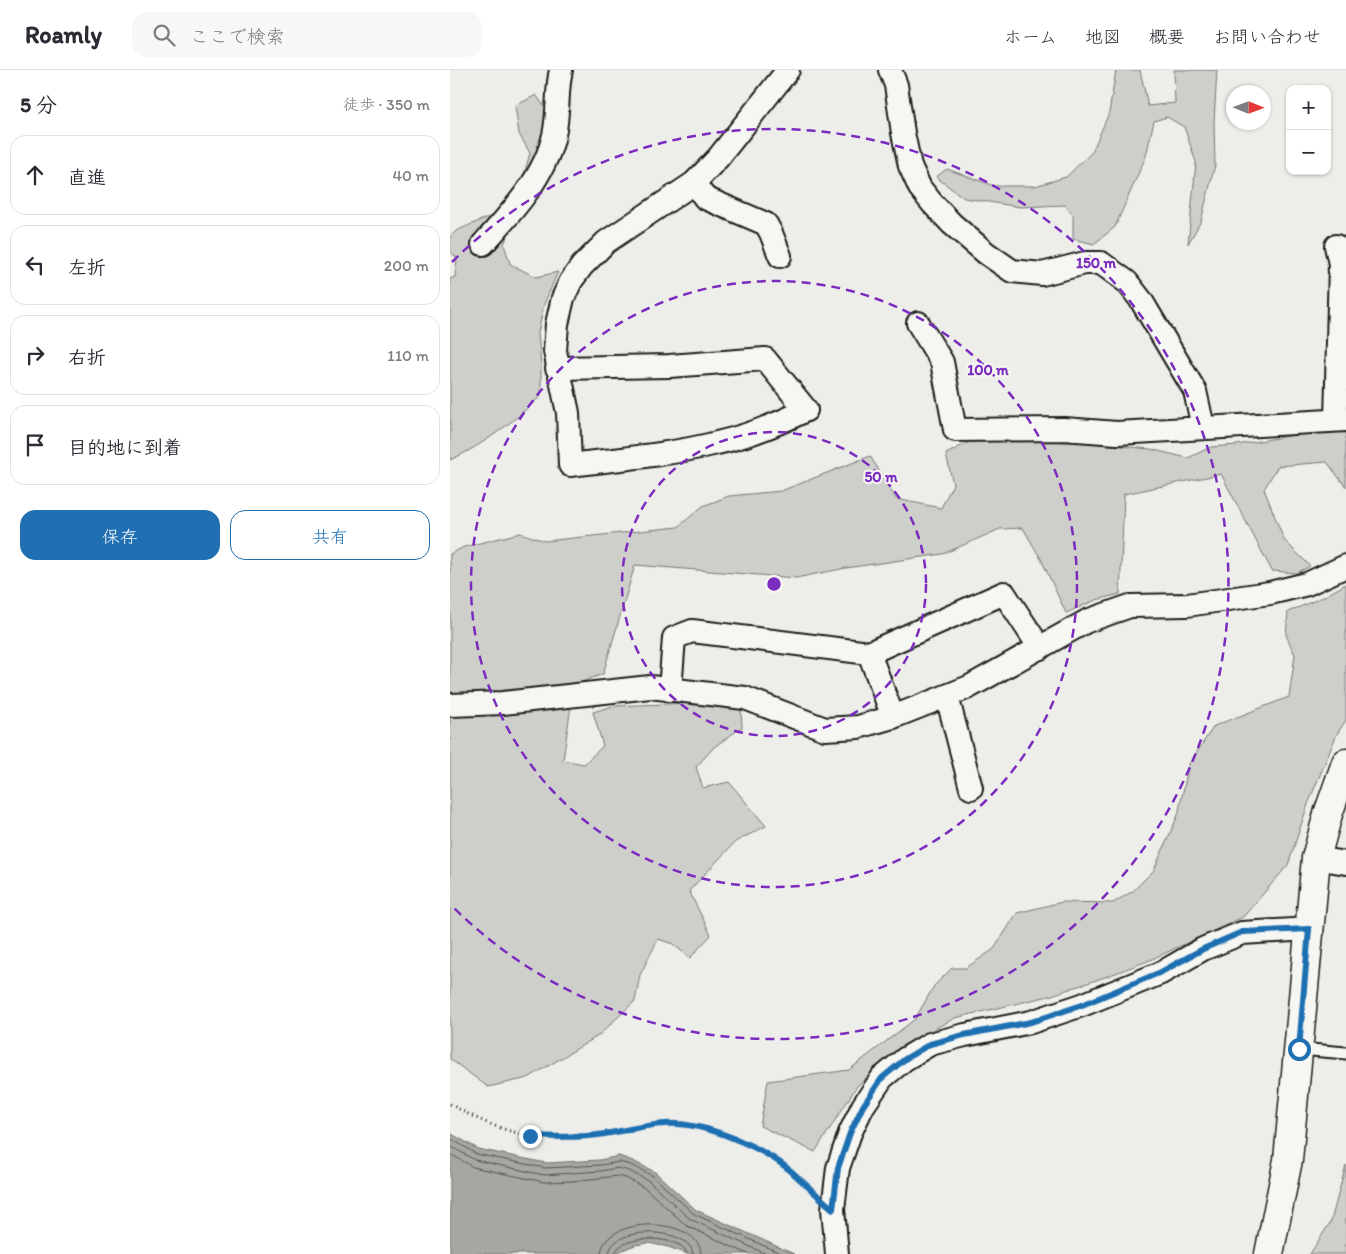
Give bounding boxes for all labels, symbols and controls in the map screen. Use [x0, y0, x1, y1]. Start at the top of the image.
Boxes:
search box [132, 12, 482, 57]
text: Roamly [25, 20, 102, 49]
icon: search [150, 21, 178, 49]
text: ここで検索 [190, 25, 285, 48]
text: ホーム [1004, 26, 1057, 48]
text: 地図 [1085, 26, 1121, 48]
text: 概要 [1149, 26, 1185, 48]
text: お問い合わせ [1213, 26, 1321, 48]
north arrow [1226, 85, 1271, 130]
map controls [1286, 85, 1331, 175]
button: + [1286, 85, 1331, 130]
text: 5 分 [20, 92, 57, 117]
text: 徒歩 · 350 m [343, 95, 430, 114]
button: − [1286, 130, 1331, 175]
icon: ahead [21, 161, 49, 189]
text: 直進 [68, 166, 106, 189]
text: 40 m [392, 166, 429, 185]
icon: left [21, 251, 49, 279]
text: 150 m [1076, 254, 1116, 272]
text: 左折 [68, 256, 106, 279]
text: 200 m [384, 256, 429, 275]
icon: right [21, 341, 49, 369]
text: 右折 [68, 346, 106, 369]
text: 110 m [387, 346, 429, 365]
text: 100 m [967, 361, 1009, 379]
icon: arrive [21, 431, 49, 459]
text: 目的地に到着 [68, 436, 182, 459]
text: 50 m [864, 468, 898, 486]
button: 保存 [20, 510, 220, 560]
button: 共有 [230, 510, 430, 560]
centre of rings [765, 575, 783, 593]
route start [1288, 1038, 1311, 1061]
route end [519, 1125, 542, 1148]

